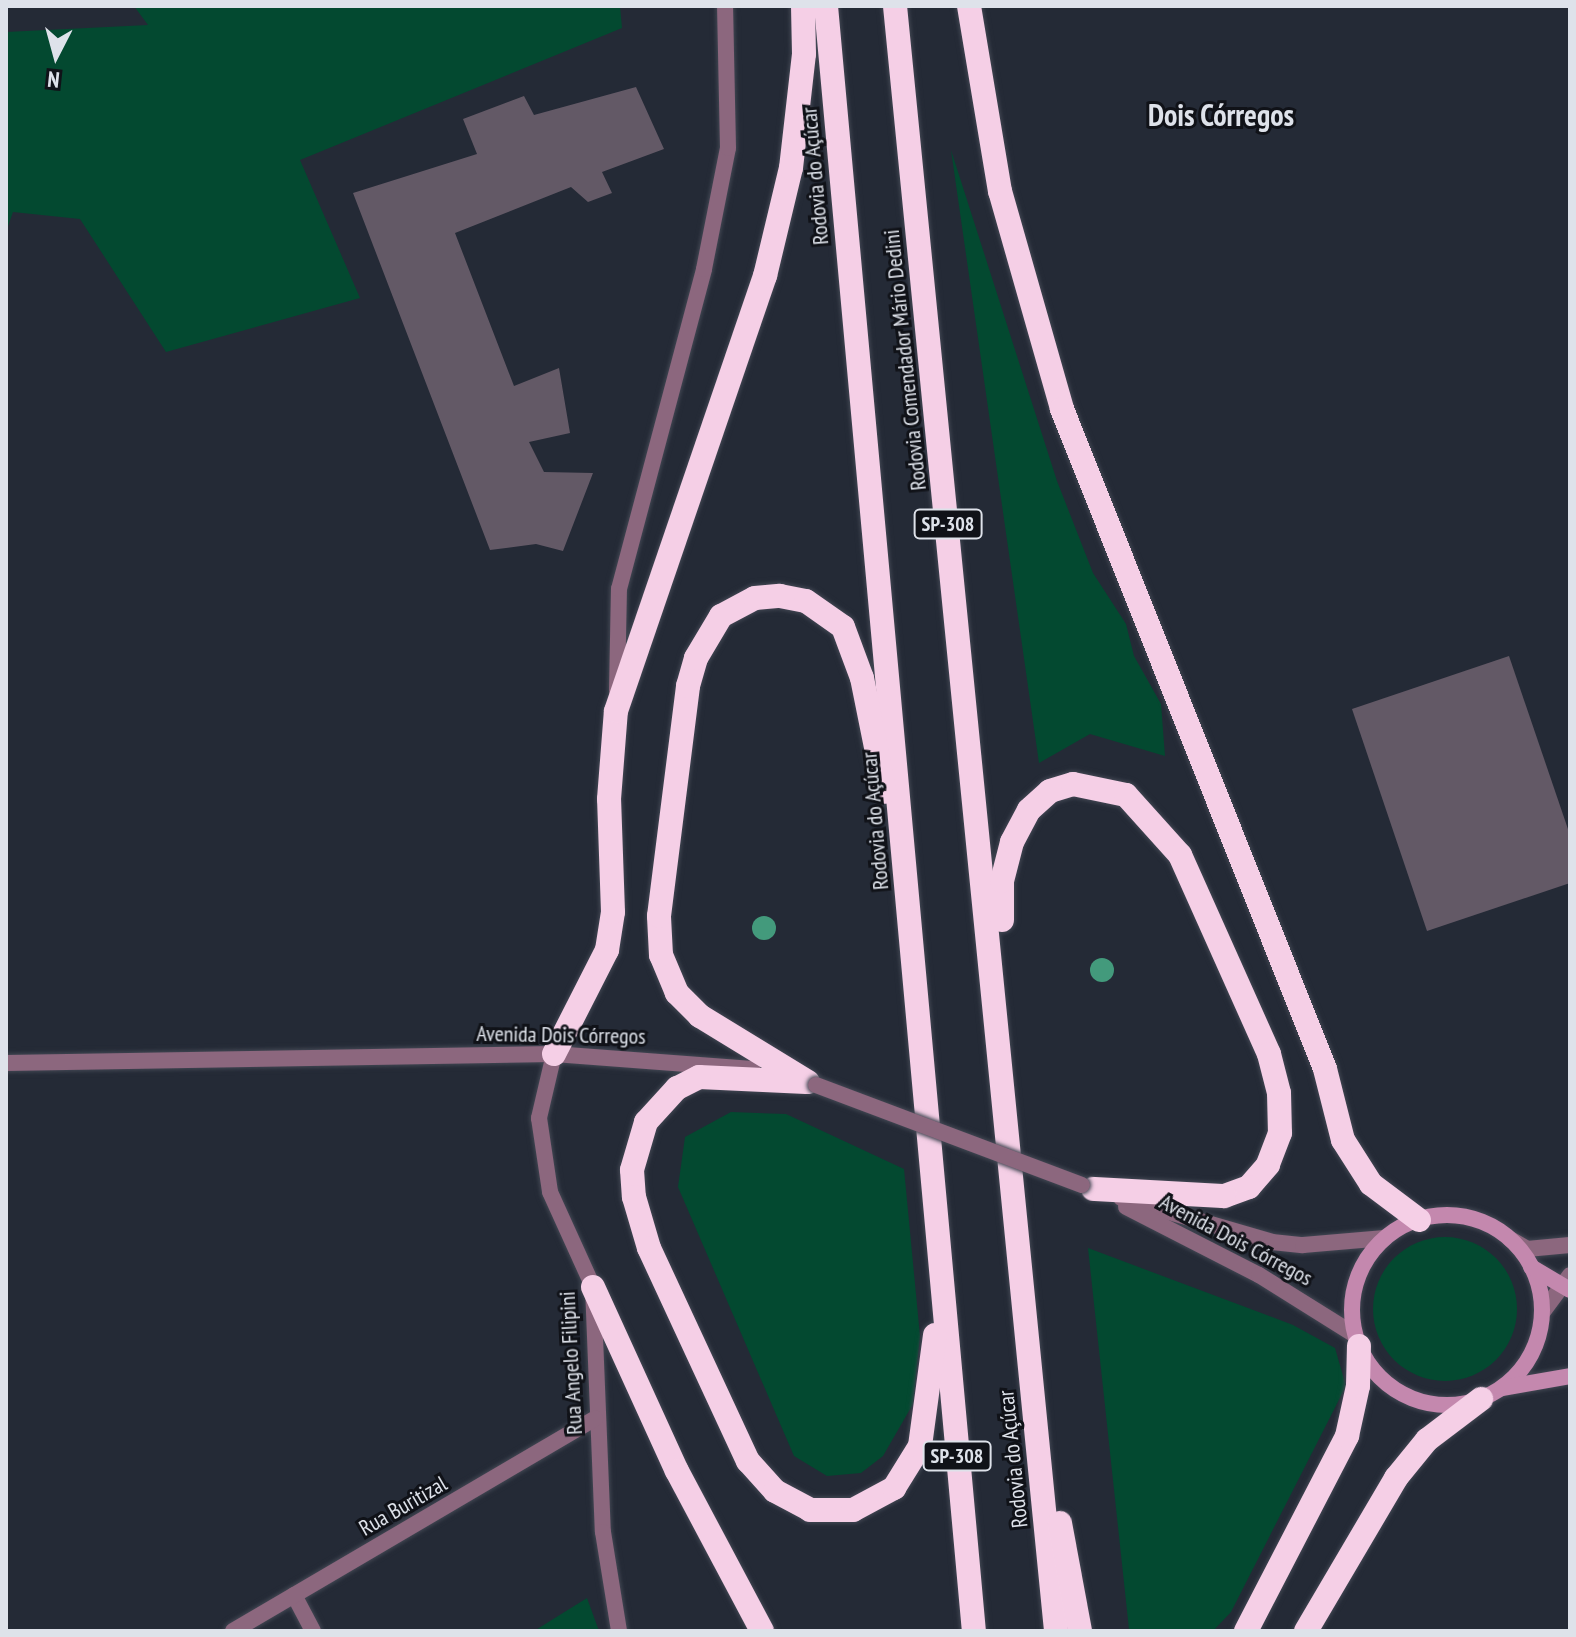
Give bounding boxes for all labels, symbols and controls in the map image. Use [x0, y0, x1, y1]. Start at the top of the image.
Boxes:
north arrow [16, 16, 96, 96]
text: N [46, 65, 61, 94]
district label: Dois Córregos [1148, 97, 1294, 133]
street label: Rodovia do Açúcar [796, 106, 834, 246]
street label: Rodovia Comendador Mário Dedini [878, 228, 932, 492]
road number: SP-308 [912, 508, 984, 540]
street label: Rodovia do Açúcar [856, 751, 894, 891]
street label: Avenida Dois Córregos [476, 1020, 646, 1050]
street label: Avenida Dois Córregos [1155, 1189, 1317, 1291]
street label: Rua Angelo Filipini [554, 1290, 588, 1436]
street label: Rodovia do Açúcar [993, 1389, 1033, 1529]
road number: SP-308 [921, 1440, 993, 1472]
street label: Rua Buritizal [354, 1470, 452, 1542]

